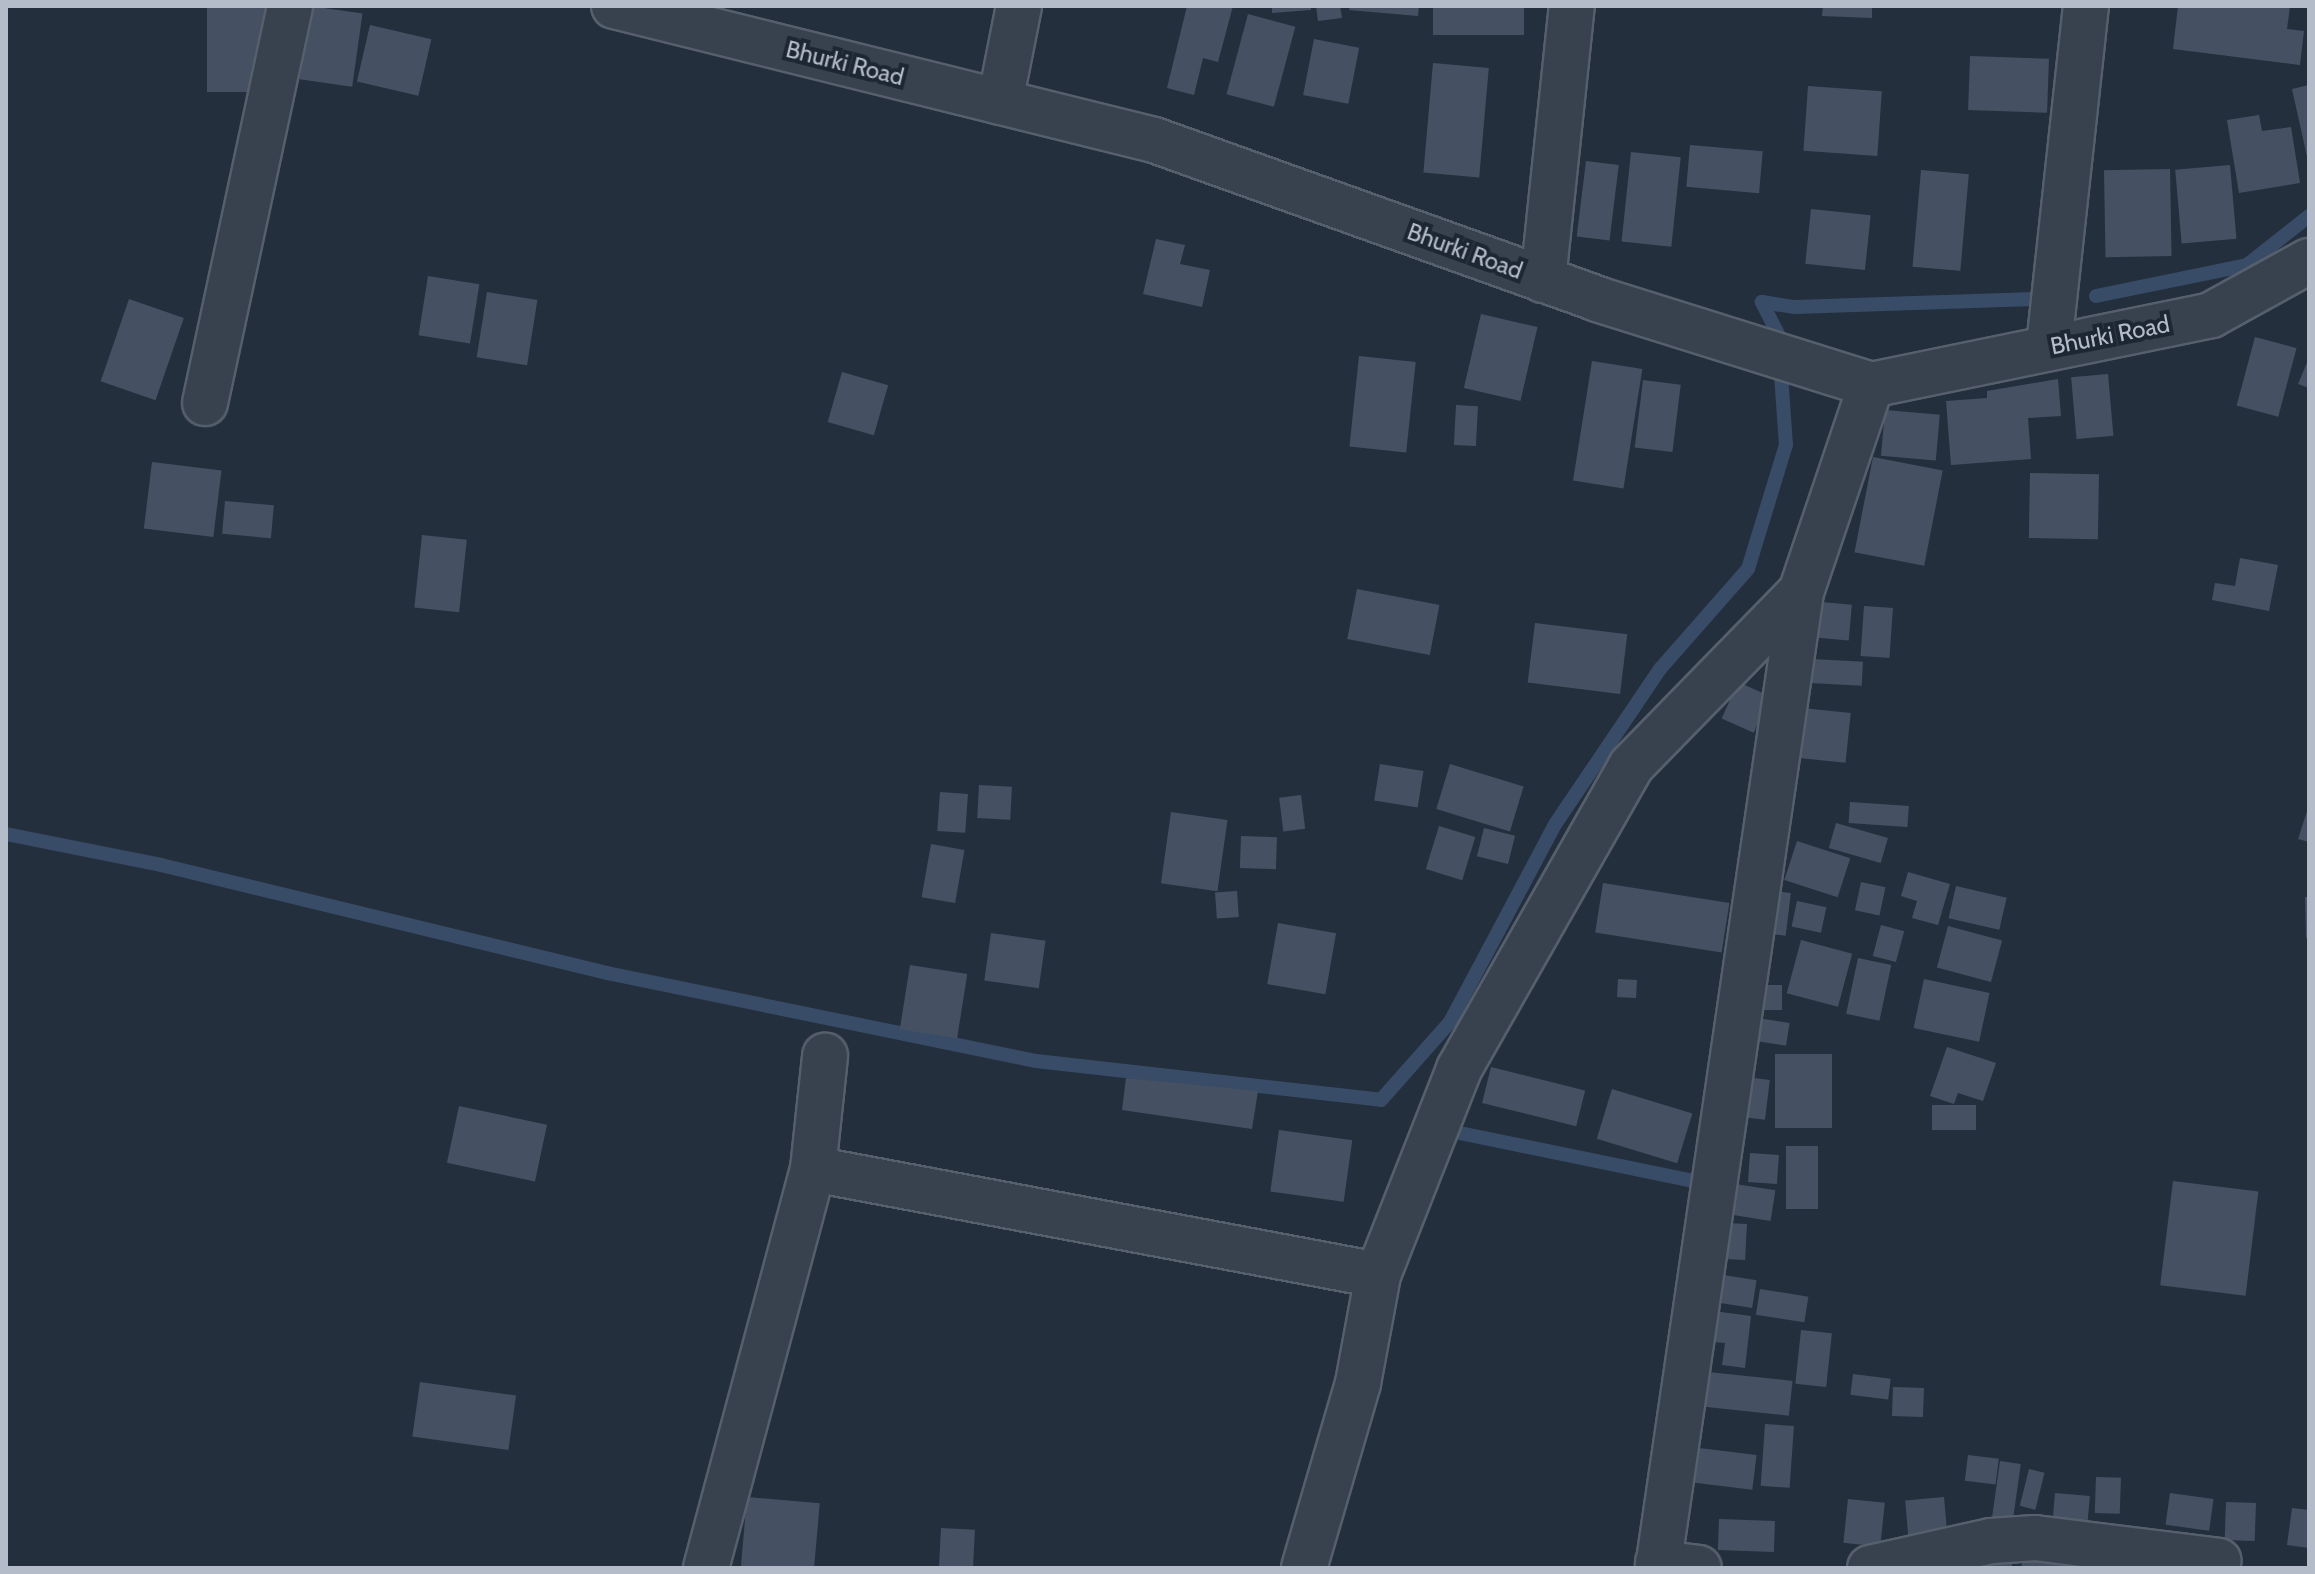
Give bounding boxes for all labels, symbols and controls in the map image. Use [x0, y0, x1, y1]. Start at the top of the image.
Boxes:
street label: Bhurki Road [783, 34, 907, 92]
street label: Bhurki Road [1403, 217, 1527, 285]
street label: Bhurki Road [2048, 309, 2172, 361]

